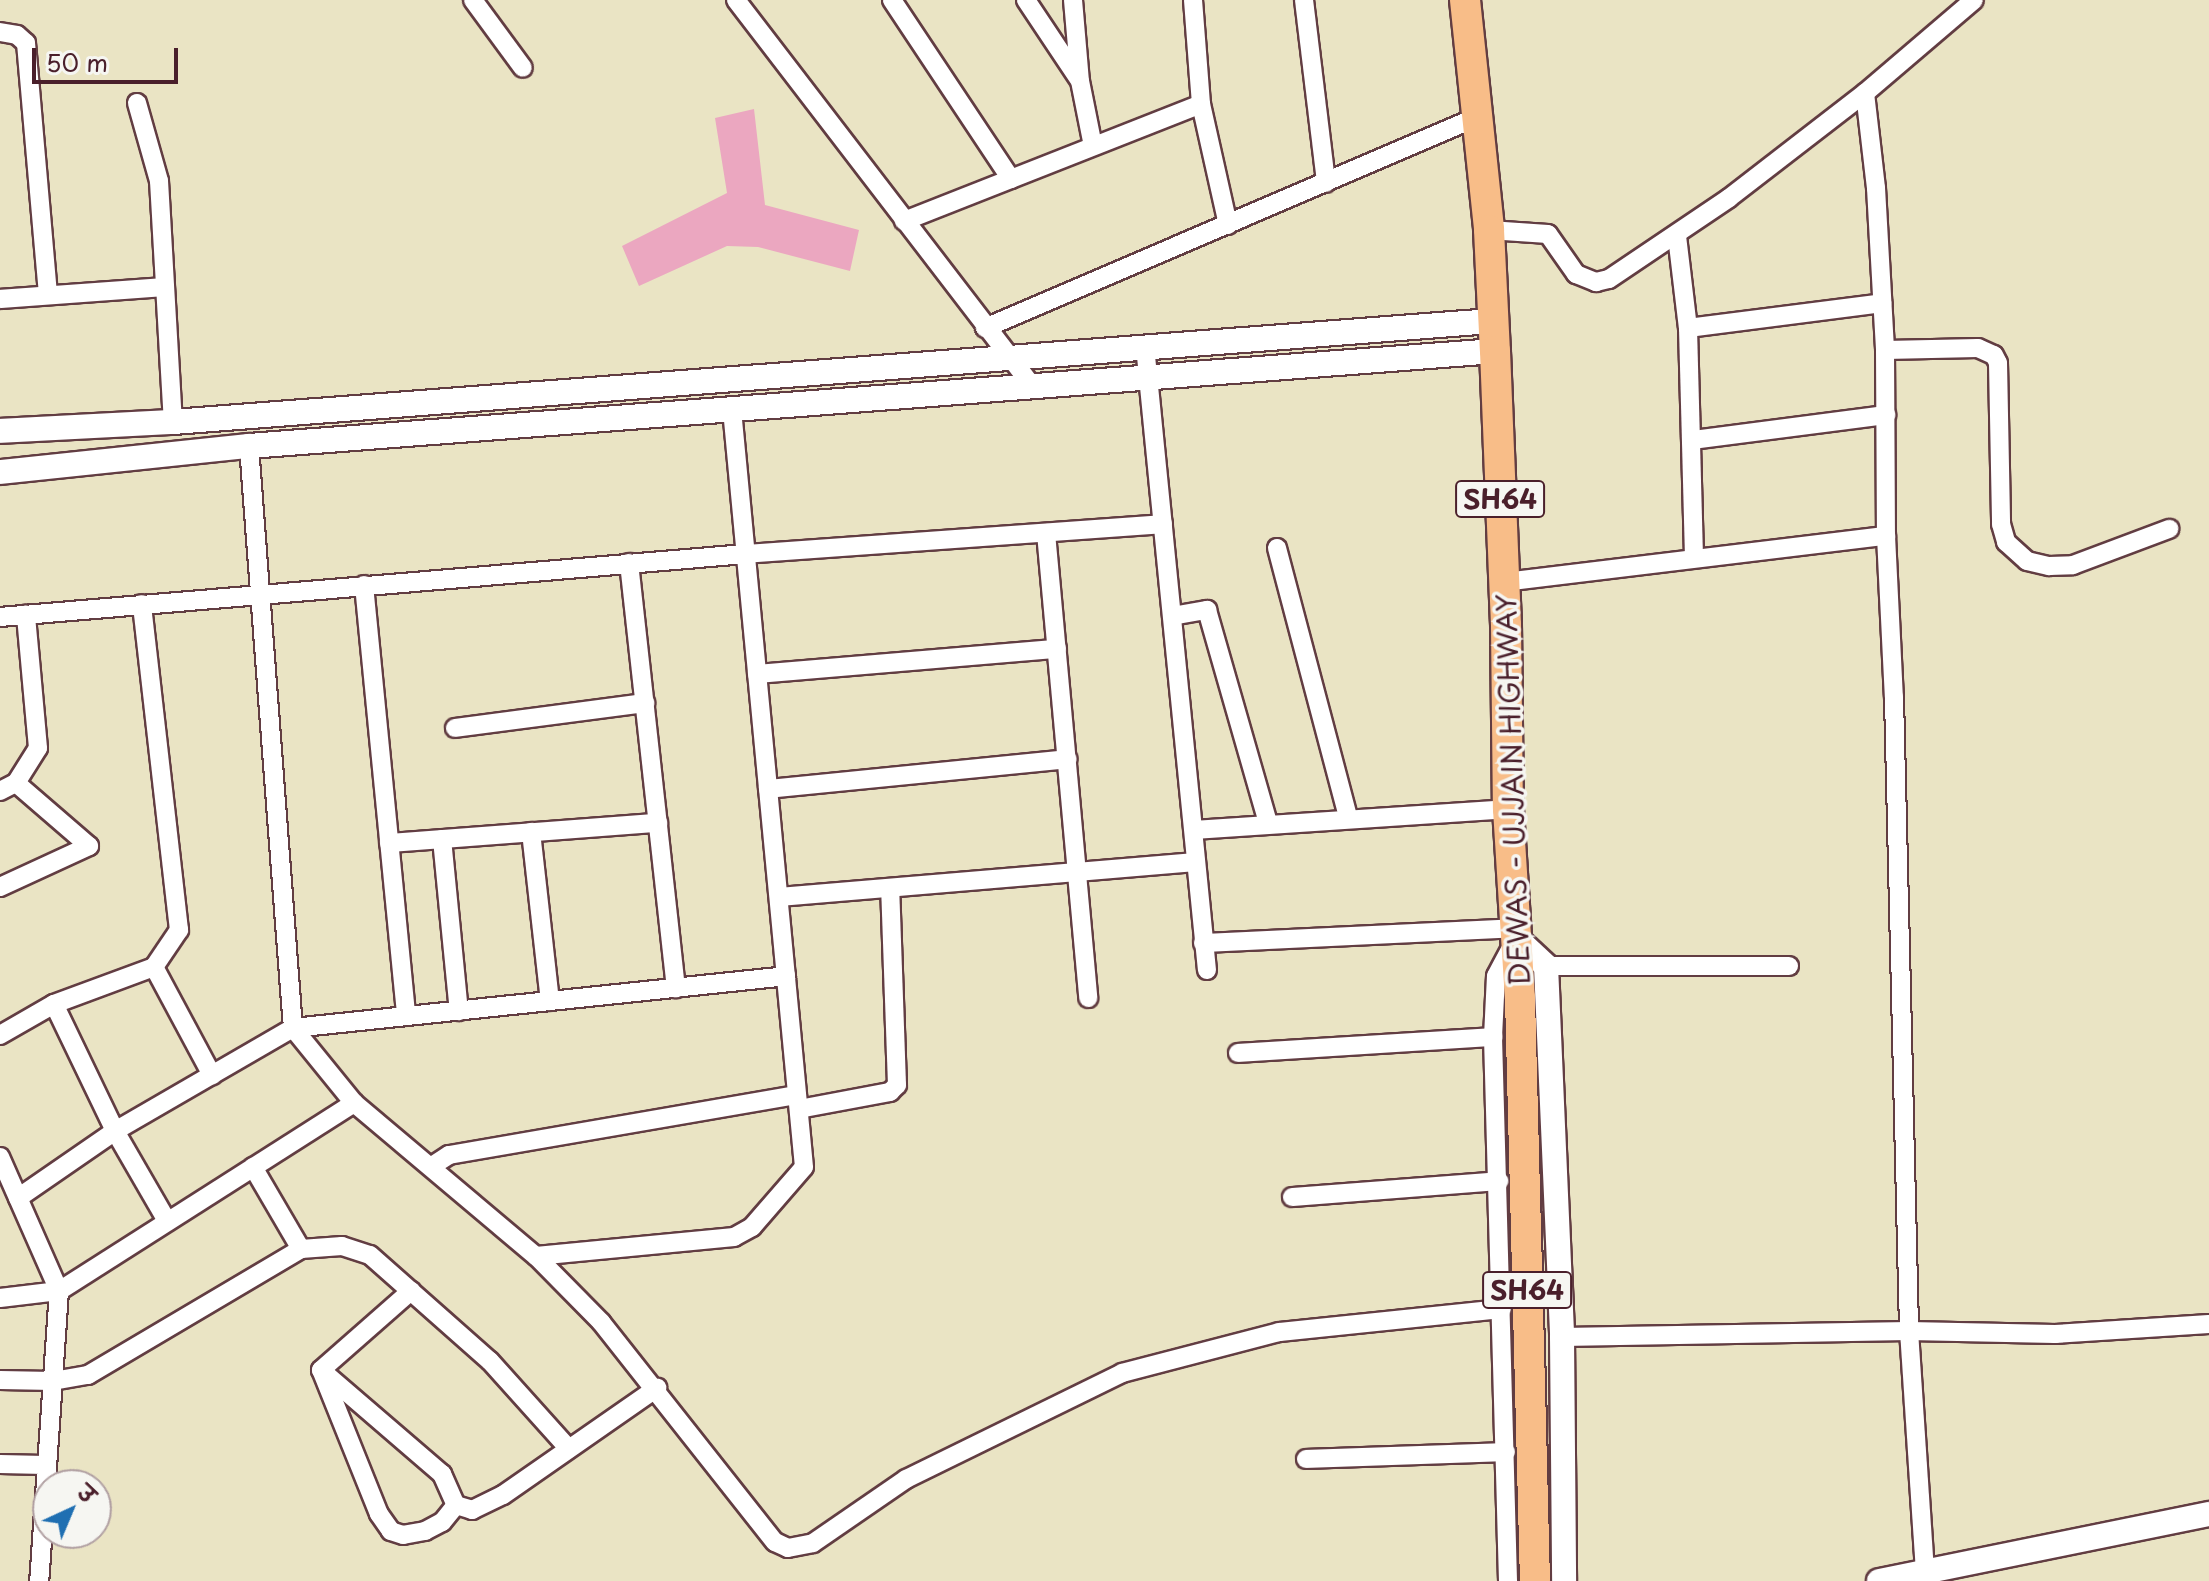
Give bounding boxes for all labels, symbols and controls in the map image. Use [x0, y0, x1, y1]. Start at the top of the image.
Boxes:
scale bar [36, 32, 182, 82]
text: 50 m [46, 44, 108, 80]
road number: SH64 [1454, 477, 1546, 521]
street label: DEWAS - UJJAIN HIGHWAY [1488, 592, 1536, 988]
road number: SH64 [1481, 1268, 1573, 1312]
north arrow [32, 1469, 112, 1549]
text: उ [71, 1476, 104, 1510]

